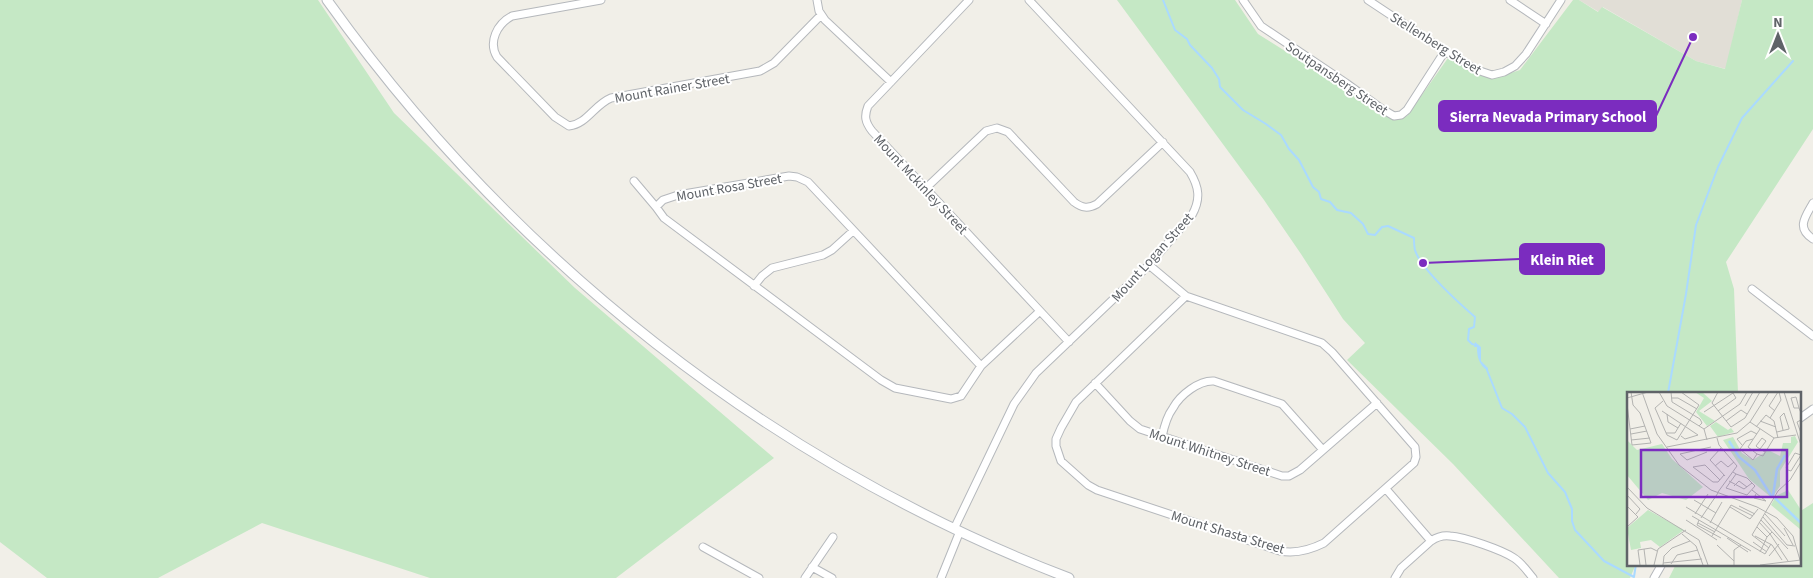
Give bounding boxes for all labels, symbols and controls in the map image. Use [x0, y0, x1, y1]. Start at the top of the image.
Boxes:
street label: Stellenberg Street [1386, 8, 1485, 80]
north arrow [1753, 10, 1803, 60]
text: N [1773, 13, 1783, 33]
street label: Soutpansberg Street [1281, 37, 1392, 121]
street label: Mount Rainer Street [613, 69, 731, 109]
callout: Sierra Nevada Primary School [1439, 101, 1656, 131]
text: Sierra Nevada Primary School [1450, 107, 1647, 128]
street label: Mount Mckinley Street [869, 130, 972, 239]
street label: Mount Rosa Street [675, 169, 784, 207]
street label: Mount Logan Street [1107, 208, 1199, 307]
callout: Klein Riet [1520, 244, 1604, 274]
text: Klein Riet [1530, 250, 1594, 271]
inset map [1627, 392, 1800, 566]
street label: Mount Whitney Street [1146, 424, 1273, 482]
street label: Mount Shasta Street [1169, 506, 1287, 560]

